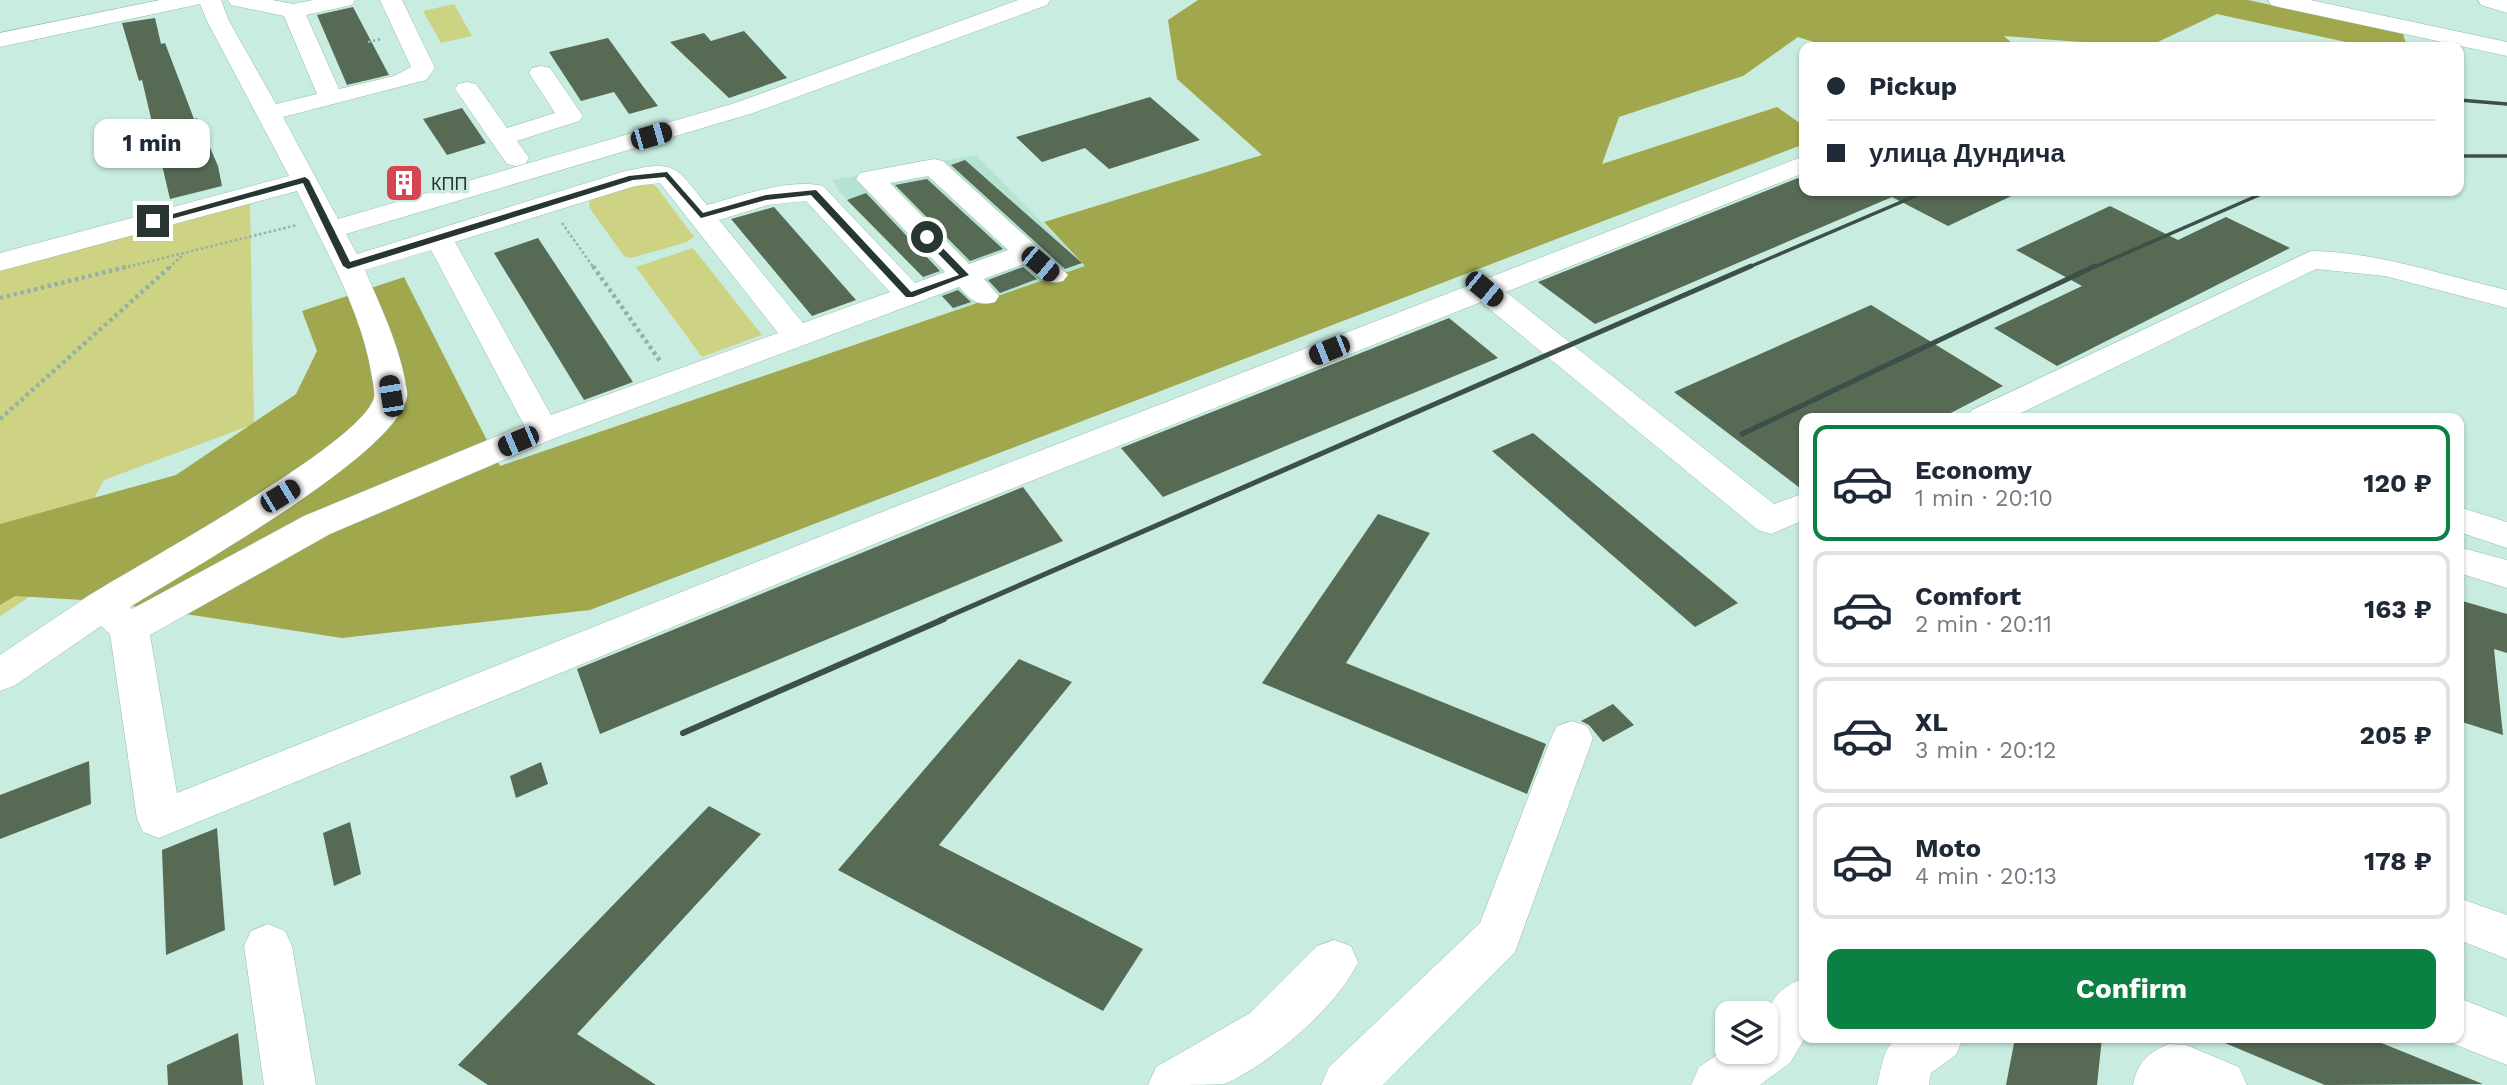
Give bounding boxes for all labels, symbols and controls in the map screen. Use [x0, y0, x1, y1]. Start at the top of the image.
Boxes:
text: Pickup [1869, 71, 1957, 101]
callout: 1 min [95, 120, 211, 168]
car [628, 120, 675, 152]
text: 1 min [122, 130, 182, 157]
text: улица Дундича [1869, 138, 2065, 168]
building icon: КПП [383, 162, 425, 204]
place label: КПП [431, 173, 467, 194]
route end [137, 205, 169, 237]
route start [911, 221, 943, 253]
car [1018, 242, 1063, 286]
car [1462, 268, 1507, 310]
car [1306, 332, 1353, 368]
car [378, 374, 405, 418]
car [495, 423, 542, 459]
icon: car [1831, 452, 1894, 515]
text: Economy [1915, 455, 2032, 485]
text: 120 ₽ [2363, 468, 2432, 498]
car [257, 476, 304, 516]
text: 1 min · 20:10 [1915, 485, 2053, 512]
icon: car [1831, 578, 1894, 641]
text: Comfort [1915, 581, 2021, 611]
text: 163 ₽ [2364, 594, 2432, 624]
text: 2 min · 20:11 [1915, 611, 2052, 638]
icon: car [1831, 704, 1894, 767]
text: XL [1915, 707, 1948, 737]
text: 205 ₽ [2359, 720, 2432, 750]
text: 3 min · 20:12 [1915, 737, 2056, 764]
icon: car [1831, 830, 1894, 893]
text: Moto [1915, 833, 1981, 863]
text: 178 ₽ [2364, 846, 2432, 876]
text: 4 min · 20:13 [1915, 863, 2057, 890]
button: Confirm [1827, 949, 2436, 1029]
map controls [1715, 1001, 1778, 1064]
button: layers [1715, 1001, 1778, 1064]

